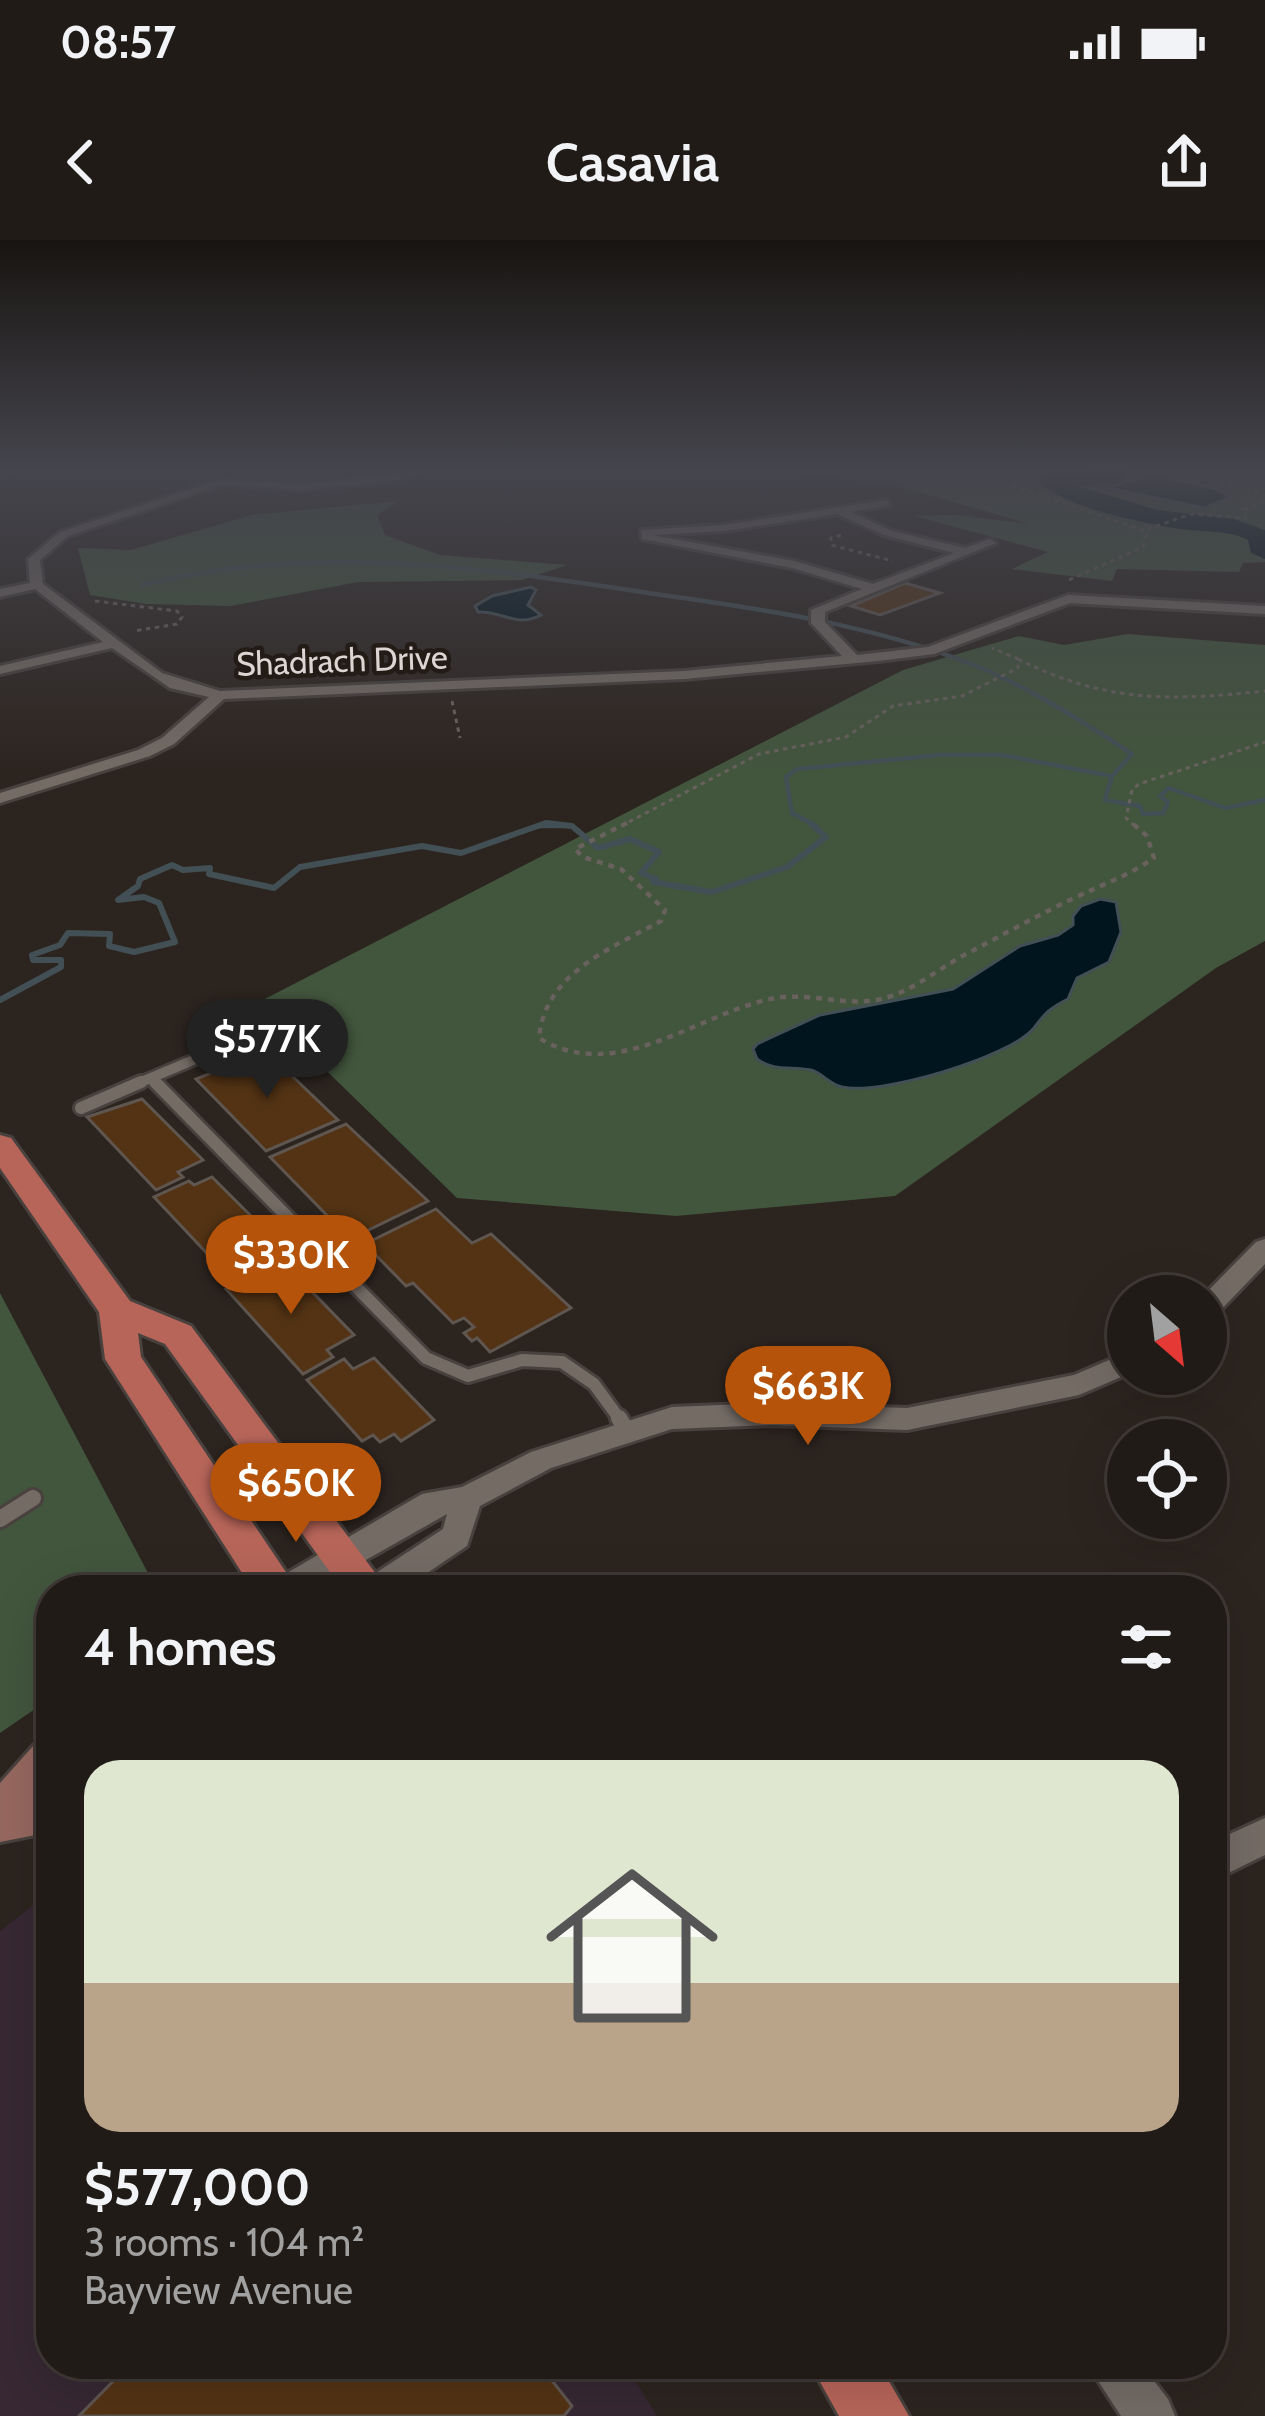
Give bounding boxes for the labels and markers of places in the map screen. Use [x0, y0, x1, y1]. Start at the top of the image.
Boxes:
pin: $577K [183, 999, 351, 1101]
pin: $330K [207, 1215, 375, 1317]
pin: $663K [724, 1346, 892, 1448]
pin: $650K [212, 1443, 380, 1545]

